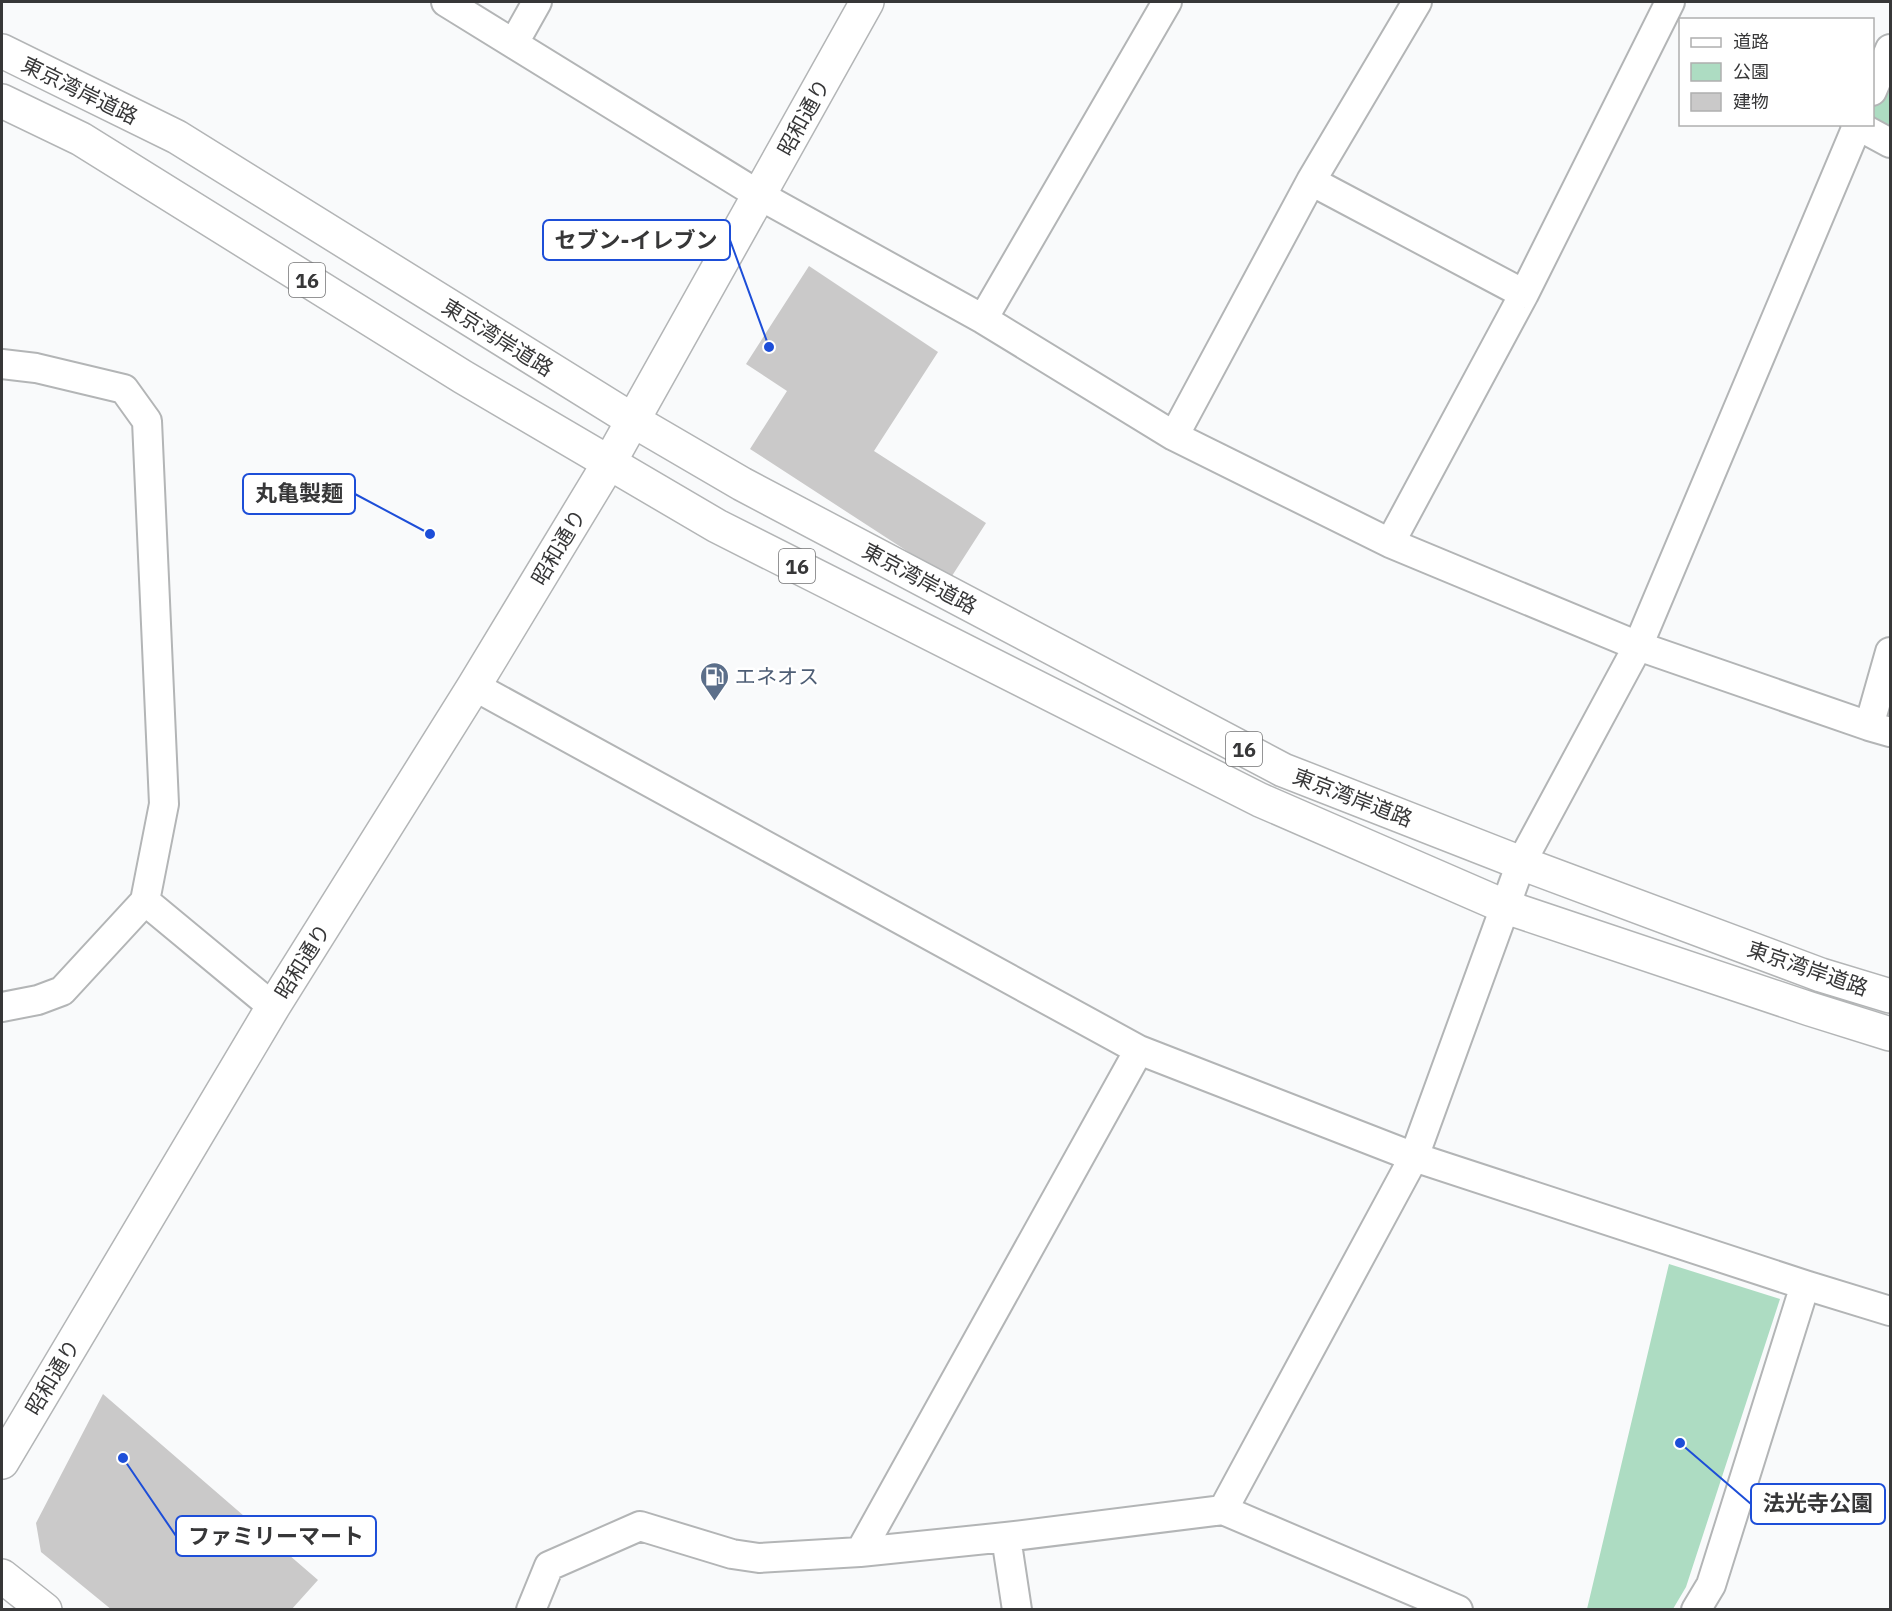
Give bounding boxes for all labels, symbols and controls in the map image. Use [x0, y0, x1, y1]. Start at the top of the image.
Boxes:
legend [1679, 18, 1874, 126]
text: 道路 [1733, 30, 1769, 53]
street label: 東京湾岸道路 [17, 50, 143, 130]
text: 公園 [1733, 60, 1769, 83]
street label: 昭和通り [770, 73, 836, 161]
text: 建物 [1733, 90, 1769, 113]
callout: セブン-イレブン [543, 220, 730, 260]
text: セブン-イレブン [555, 225, 717, 254]
road number: 16 [289, 263, 325, 297]
street label: 東京湾岸道路 [437, 292, 559, 382]
callout: 丸亀製麺 [243, 474, 355, 514]
text: 丸亀製麺 [255, 478, 343, 507]
street label: 昭和通り [524, 504, 592, 590]
street label: 東京湾岸道路 [858, 536, 982, 620]
road number: 16 [779, 549, 815, 583]
fuel station icon: エネオス [698, 660, 730, 702]
place label: エネオス [735, 662, 819, 690]
road number: 16 [1226, 732, 1262, 766]
street label: 東京湾岸道路 [1289, 761, 1417, 833]
street label: 昭和通り [268, 918, 336, 1004]
street label: 東京湾岸道路 [1744, 934, 1872, 1002]
street label: 昭和通り [18, 1334, 86, 1420]
callout: 法光寺公園 [1751, 1484, 1885, 1524]
text: 法光寺公園 [1763, 1488, 1873, 1517]
callout: ファミリーマート [176, 1516, 376, 1556]
text: ファミリーマート [188, 1521, 364, 1550]

